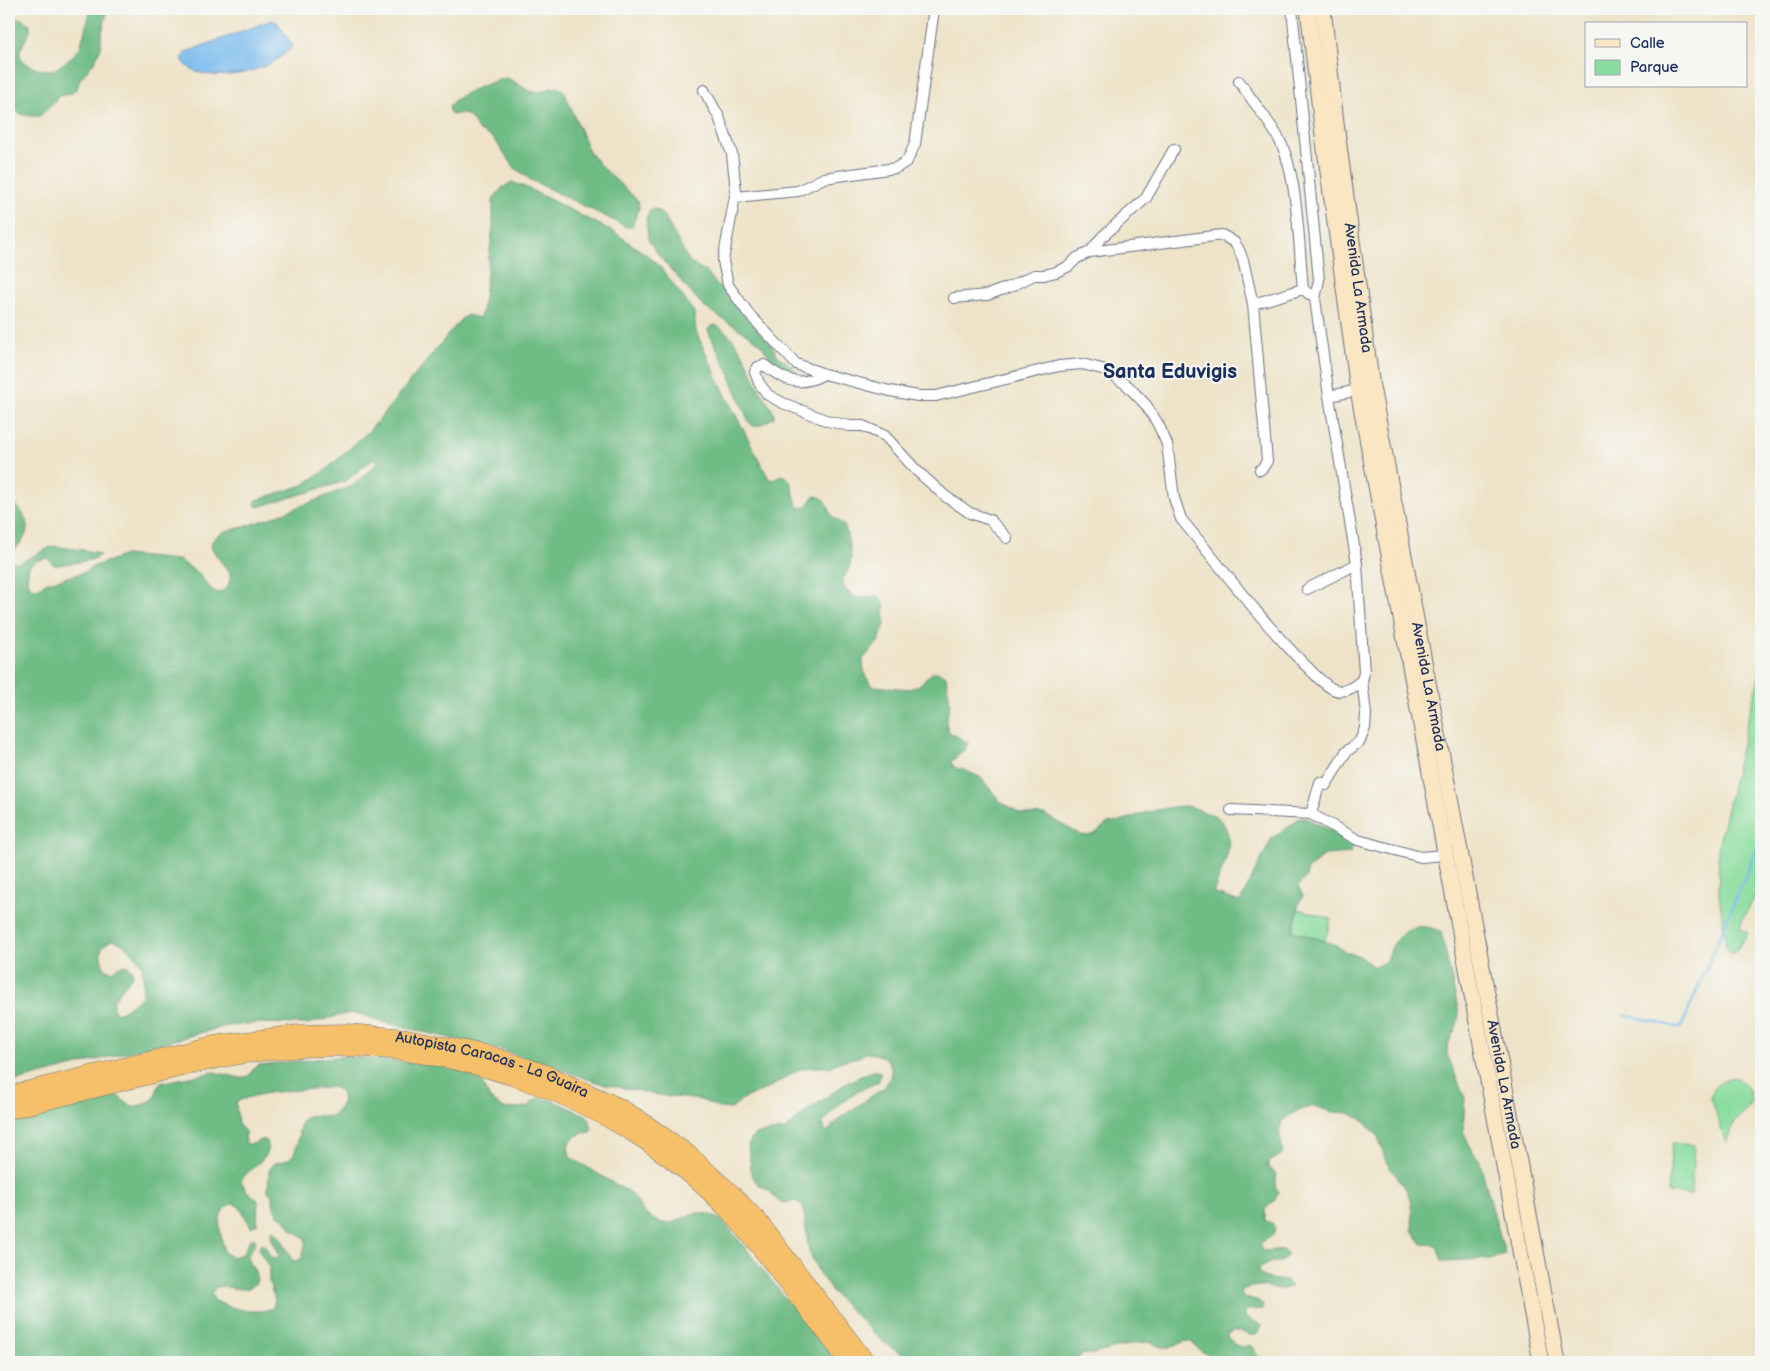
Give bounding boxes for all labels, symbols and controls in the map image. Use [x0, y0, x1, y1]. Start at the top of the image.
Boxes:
legend [1585, 22, 1748, 88]
text: Calle [1630, 34, 1665, 53]
text: Parque [1630, 58, 1679, 77]
street label: Avenida La Armada [1340, 222, 1376, 354]
district label: Santa Eduvigis [1103, 360, 1237, 384]
street label: Avenida La Armada [1407, 620, 1450, 753]
street label: Avenida La Armada [1482, 1018, 1525, 1151]
street label: Autopista Caracas - La Guaira [394, 1028, 592, 1102]

